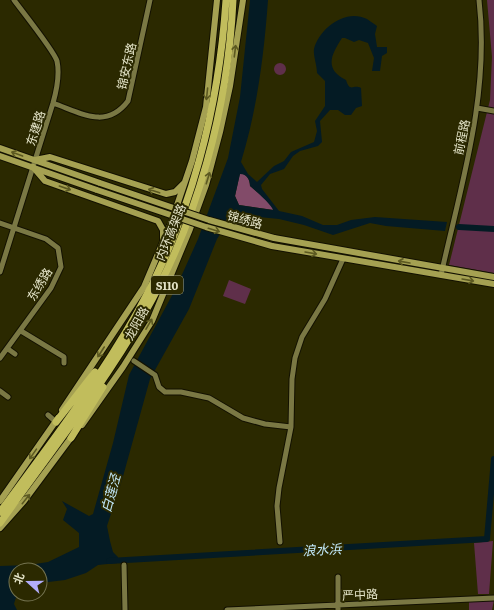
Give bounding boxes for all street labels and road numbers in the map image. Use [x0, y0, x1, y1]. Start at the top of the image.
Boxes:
street label: 锦安东路 [112, 41, 140, 91]
street label: 东建路 [21, 108, 49, 148]
street label: 前程路 [448, 118, 474, 156]
street label: 内环高架路 [150, 201, 190, 263]
street label: 锦绣路 [225, 206, 265, 232]
street label: 东绣路 [22, 264, 56, 304]
road number: S110 [151, 276, 183, 294]
street label: 龙阳路 [119, 303, 153, 343]
street label: 严中路 [342, 584, 378, 604]

